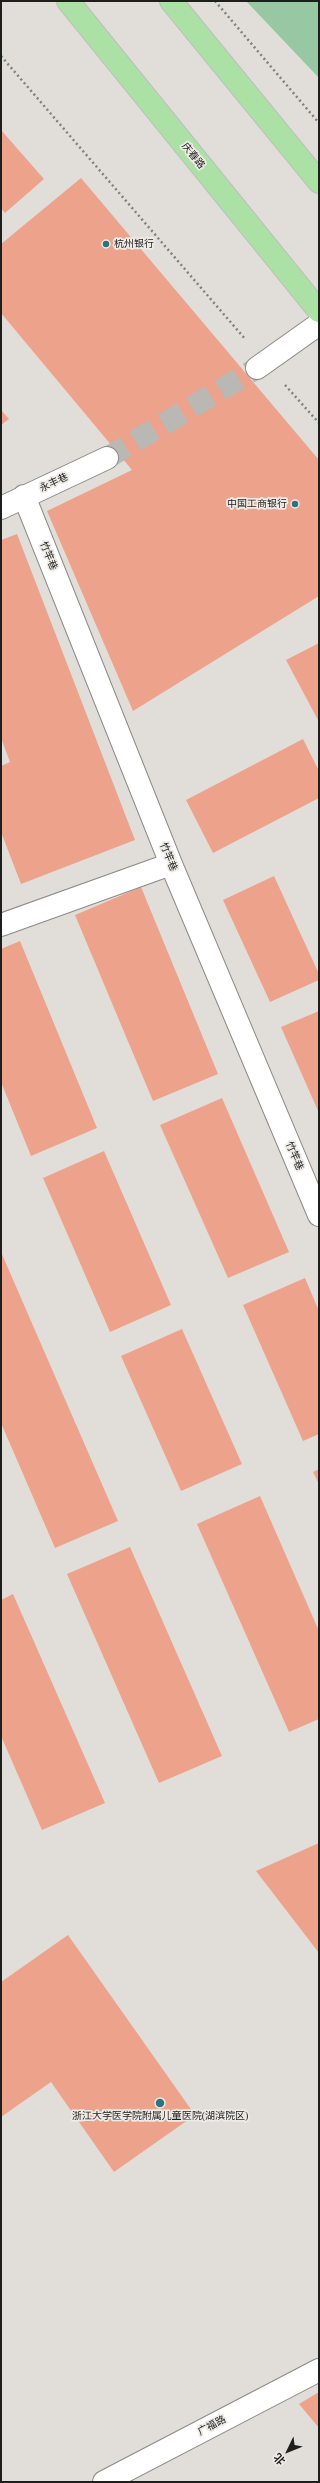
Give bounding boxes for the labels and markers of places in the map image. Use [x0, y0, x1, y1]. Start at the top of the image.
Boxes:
place label: 杭州银行 [114, 238, 154, 250]
marker: 杭州银行 [101, 239, 111, 249]
place label: 中国工商银行 [227, 498, 287, 510]
marker: 中国工商银行 [290, 499, 300, 509]
marker: 浙江大学医学院附属儿童医院(湖滨院区) [154, 2097, 166, 2109]
place label: 浙江大学医学院附属儿童医院(湖滨院区) [72, 2110, 248, 2122]

